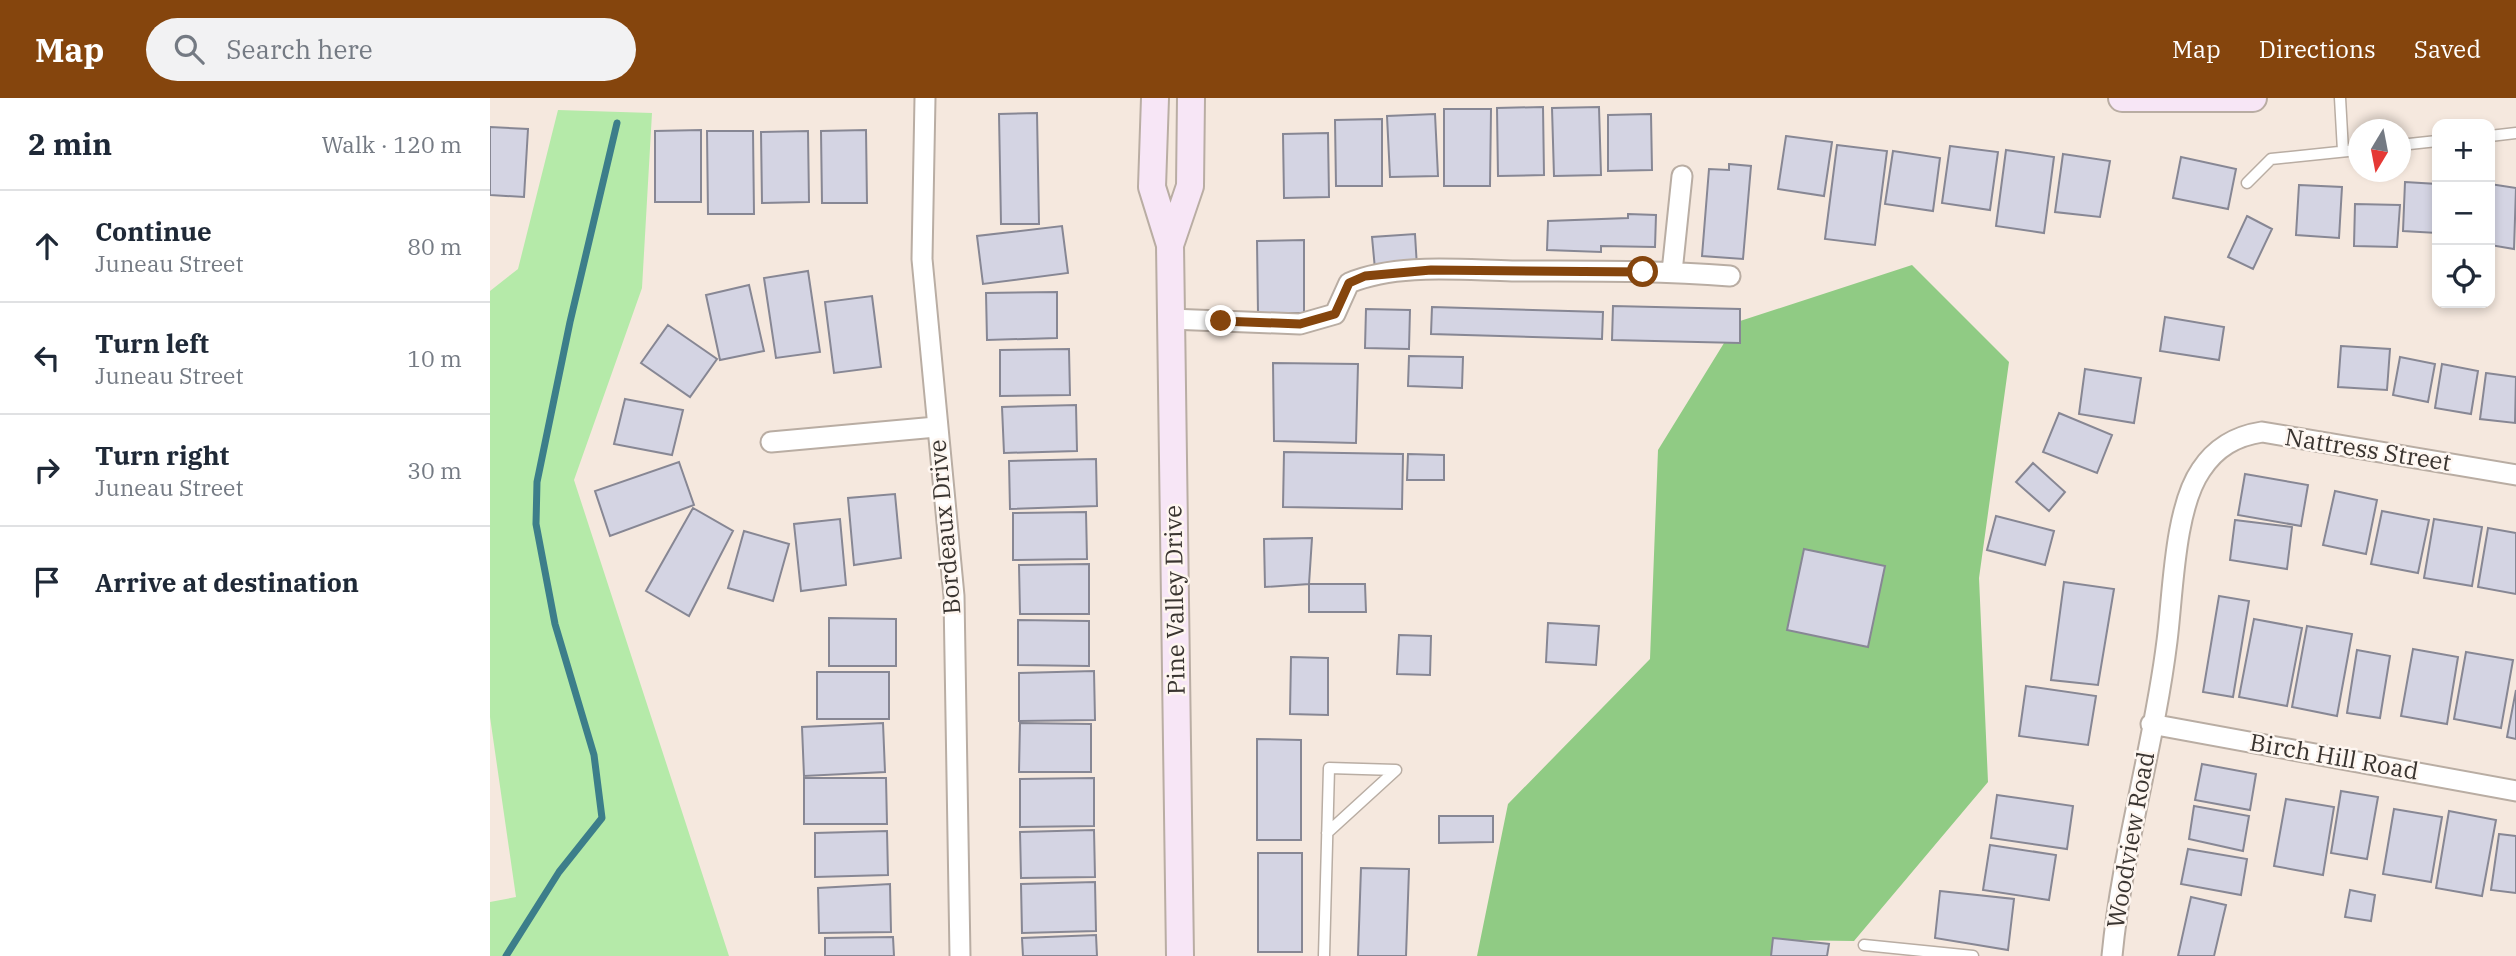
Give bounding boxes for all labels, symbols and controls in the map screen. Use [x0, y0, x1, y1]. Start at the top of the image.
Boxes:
search box [146, 18, 636, 81]
text: Map [35, 28, 104, 71]
icon: search [170, 30, 208, 68]
text: Search here [226, 32, 373, 66]
text: Map [2172, 33, 2221, 65]
text: Directions [2259, 33, 2376, 65]
text: Saved [2414, 33, 2481, 65]
north arrow [2348, 119, 2411, 182]
map controls [2432, 119, 2495, 308]
button: + [2432, 119, 2495, 182]
text: 2 min [28, 124, 112, 163]
text: Walk · 120 m [321, 129, 462, 159]
button: − [2432, 182, 2495, 245]
text: Continue [95, 214, 212, 248]
icon: ahead [28, 227, 66, 265]
text: 80 m [407, 231, 462, 261]
button: locate [2432, 245, 2495, 308]
text: Juneau Street [95, 248, 244, 278]
route start [1627, 256, 1658, 287]
route end [1205, 305, 1236, 336]
text: Turn left [95, 326, 209, 360]
icon: left [28, 339, 66, 377]
text: 10 m [407, 343, 462, 373]
text: Juneau Street [95, 360, 244, 390]
street label: Nattress Street [2283, 420, 2454, 478]
text: Turn right [95, 438, 229, 472]
street label: Bordeaux Drive [920, 438, 968, 616]
icon: right [28, 451, 66, 489]
text: 30 m [407, 455, 462, 485]
text: Juneau Street [95, 472, 244, 502]
street label: Pine Valley Drive [1156, 505, 1192, 695]
icon: arrive [28, 563, 66, 601]
text: Arrive at destination [95, 565, 359, 599]
street label: Birch Hill Road [2247, 725, 2421, 787]
street label: Woodview Road [2099, 749, 2161, 931]

